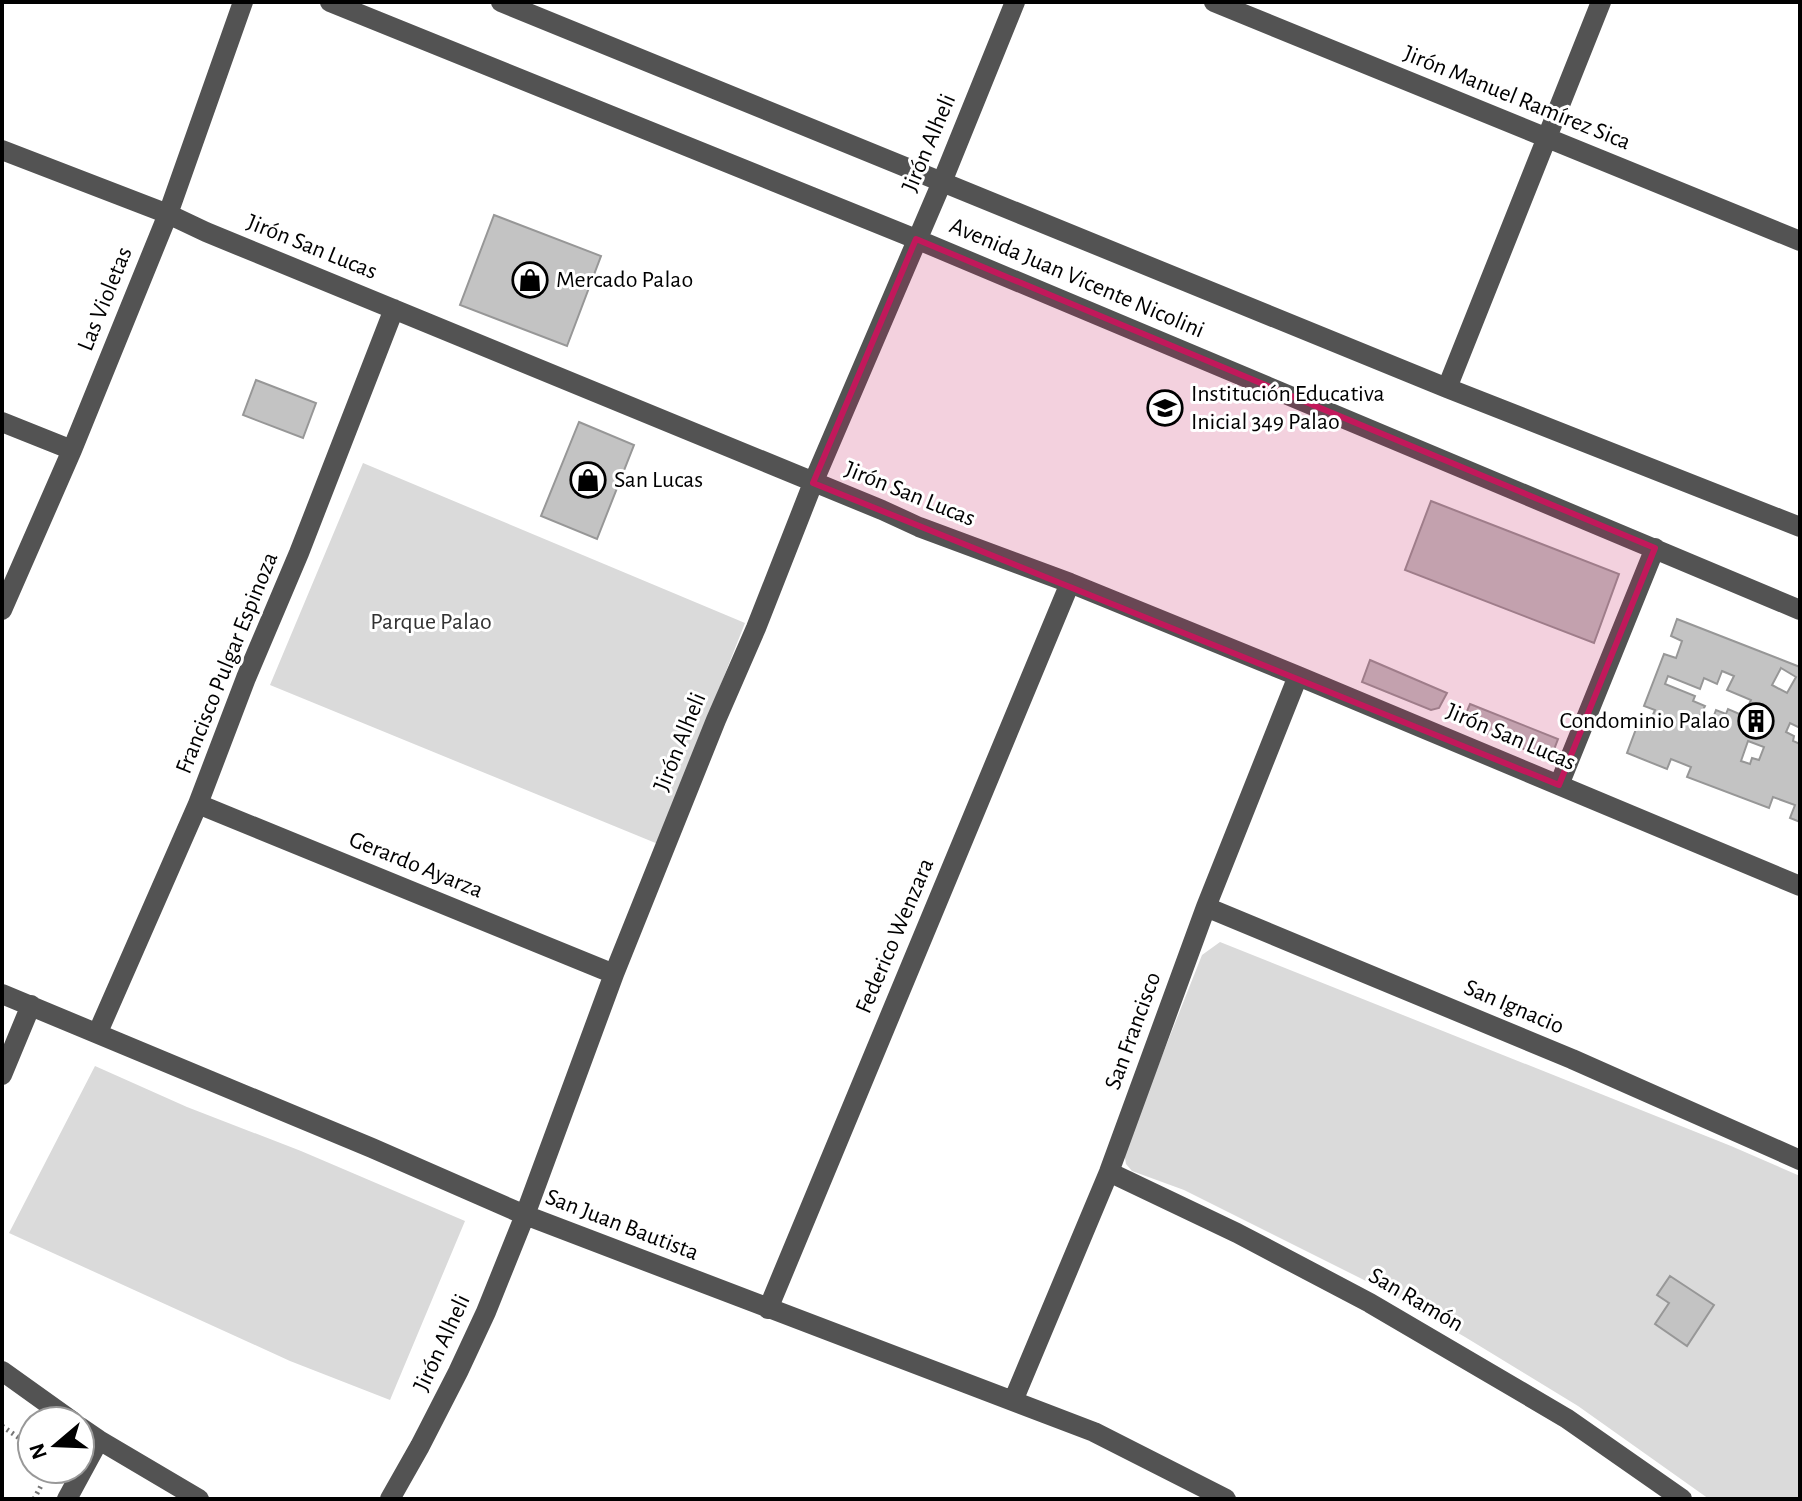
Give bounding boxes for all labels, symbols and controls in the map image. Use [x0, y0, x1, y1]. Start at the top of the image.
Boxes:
street label: Jirón Manuel Ramírez Sica [1400, 41, 1634, 155]
street label: Jirón Alheli [898, 90, 960, 196]
street label: Jirón San Lucas [244, 210, 380, 284]
street label: Avenida Juan Vicente Nicolini [946, 213, 1208, 343]
street label: Las Violetas [73, 244, 137, 354]
shop icon: Mercado Palao [511, 261, 549, 299]
place label: Mercado Palao [556, 268, 693, 292]
place label: Institución Educativa Inicial 349 Palao [1191, 382, 1385, 434]
school or university icon: Institución Educativa Inicial 349 Palao [1146, 389, 1184, 427]
street label: Jirón San Lucas [842, 457, 978, 531]
shop icon: San Lucas [569, 461, 607, 499]
place label: San Lucas [614, 468, 703, 492]
street label: Francisco Pulgar Espinoza [172, 549, 282, 777]
park label: Parque Palao [370, 610, 492, 634]
street label: Jirón Alheli [649, 689, 711, 795]
street label: Jirón San Lucas [1443, 699, 1579, 775]
building icon: Condominio Palao [1737, 702, 1775, 740]
place label: Condominio Palao [1559, 709, 1730, 733]
street label: Gerardo Ayarza [346, 827, 486, 903]
street label: Federico Wenzara [852, 855, 938, 1017]
street label: San Francisco [1101, 969, 1165, 1093]
street label: San Ignacio [1461, 975, 1567, 1039]
street label: San Juan Bautista [542, 1185, 702, 1265]
street label: San Ramón [1365, 1263, 1467, 1337]
street label: Jirón Alheli [409, 1291, 475, 1395]
north arrow [16, 1405, 96, 1485]
text: N [25, 1440, 51, 1462]

